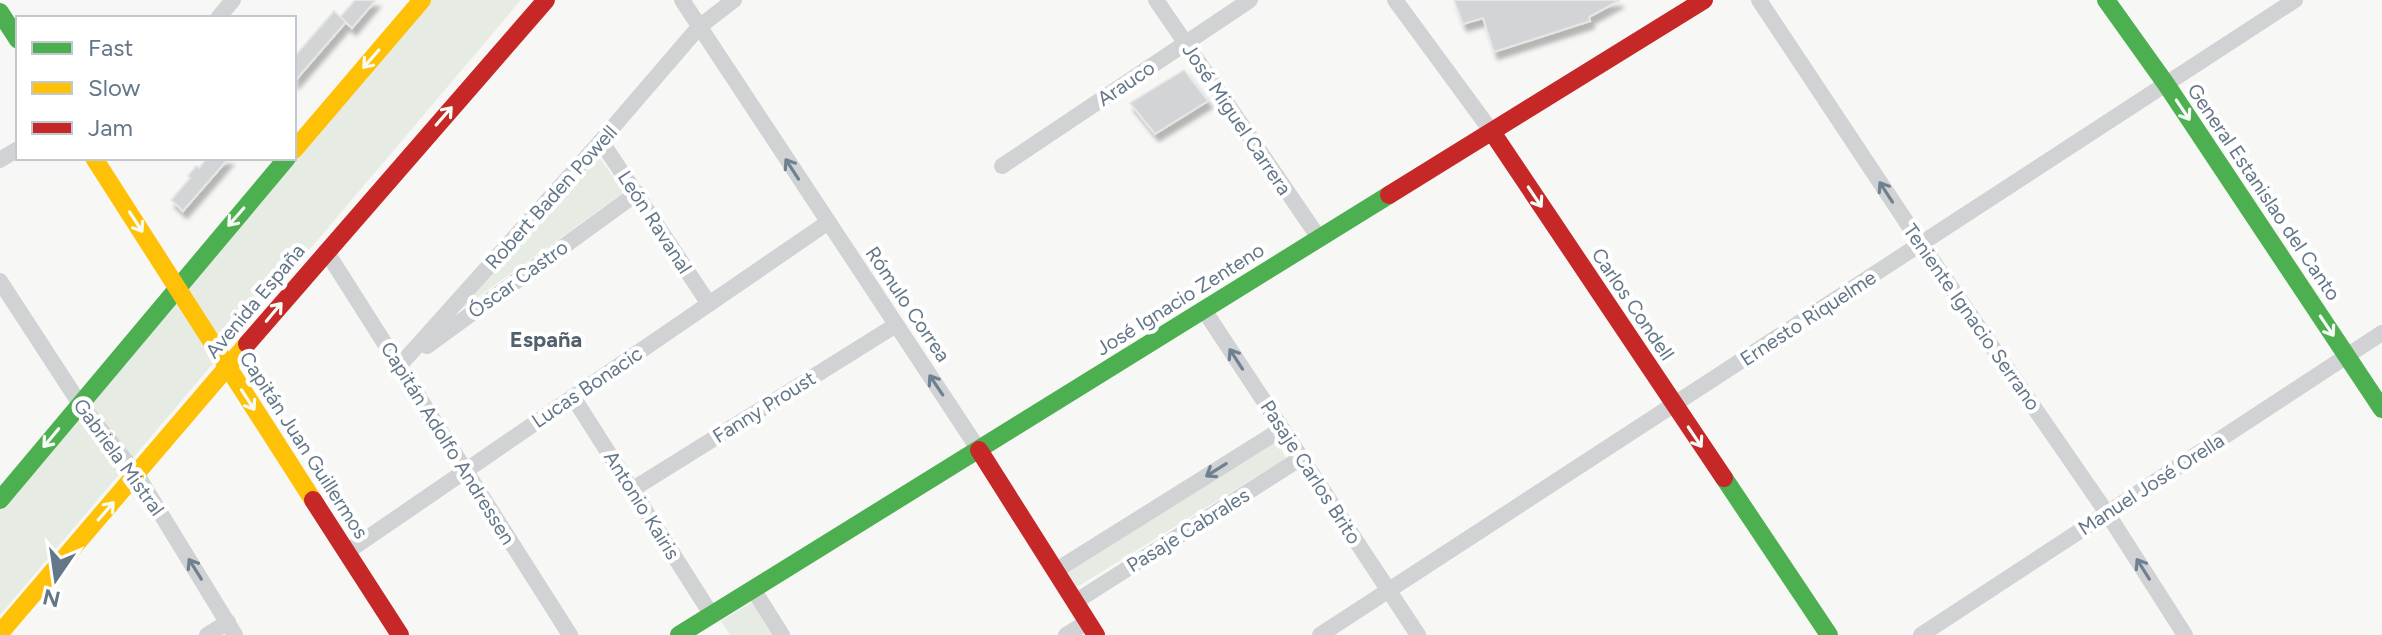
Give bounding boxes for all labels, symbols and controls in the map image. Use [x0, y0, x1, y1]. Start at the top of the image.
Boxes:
legend [16, 16, 296, 160]
text: Fast [88, 33, 133, 62]
street label: José Miguel Carrera [1177, 39, 1297, 199]
one-way arrow [362, 49, 380, 69]
street label: Arauco [1093, 55, 1159, 111]
text: Slow [88, 73, 141, 102]
street label: General Estanislao del Canto [2182, 79, 2346, 305]
one-way arrow [2175, 98, 2191, 120]
one-way arrow [435, 106, 453, 126]
text: Jam [88, 113, 133, 142]
street label: Robert Baden Powell [480, 120, 622, 274]
one-way arrow [784, 158, 800, 180]
street label: León Ravanal [613, 166, 697, 278]
one-way arrow [1878, 181, 1894, 204]
one-way arrow [1527, 186, 1544, 208]
one-way arrow [227, 207, 245, 227]
one-way arrow [128, 210, 144, 233]
street label: Teniente Ignacio Serrano [1898, 219, 2046, 415]
street label: Óscar Castro [463, 235, 573, 323]
street label: José Ignacio Zenteno [1091, 237, 1269, 361]
street label: Avenida España [200, 239, 310, 363]
street label: Rómulo Correa [861, 242, 955, 366]
street label: Carlos Condell [1587, 243, 1679, 365]
street label: Ernesto Riquelme [1736, 265, 1881, 371]
one-way arrow [265, 303, 283, 323]
one-way arrow [2319, 315, 2335, 337]
district label: España [510, 326, 582, 353]
street label: Capitán Adolfo Andressen [376, 337, 520, 549]
street label: Lucas Bonacic [527, 341, 647, 433]
street label: Capitán Juan Guillermos [235, 347, 373, 543]
one-way arrow [1228, 349, 1245, 371]
street label: Fanny Proust [708, 366, 820, 448]
one-way arrow [928, 375, 944, 397]
one-way arrow [240, 388, 257, 410]
street label: Gabriela Mistral [69, 394, 169, 520]
street label: Pasaje Carlos Brito [1256, 396, 1366, 548]
one-way arrow [1687, 425, 1703, 448]
one-way arrow [42, 427, 60, 448]
street label: Manuel José Orella [2074, 428, 2228, 540]
street label: Antonio Kairis [599, 446, 685, 564]
one-way arrow [1205, 463, 1228, 479]
street label: Pasaje Cabrales [1122, 483, 1254, 577]
one-way arrow [97, 501, 115, 521]
north arrow [16, 539, 96, 619]
one-way arrow [186, 558, 203, 580]
one-way arrow [2135, 558, 2151, 581]
text: N [40, 583, 63, 613]

